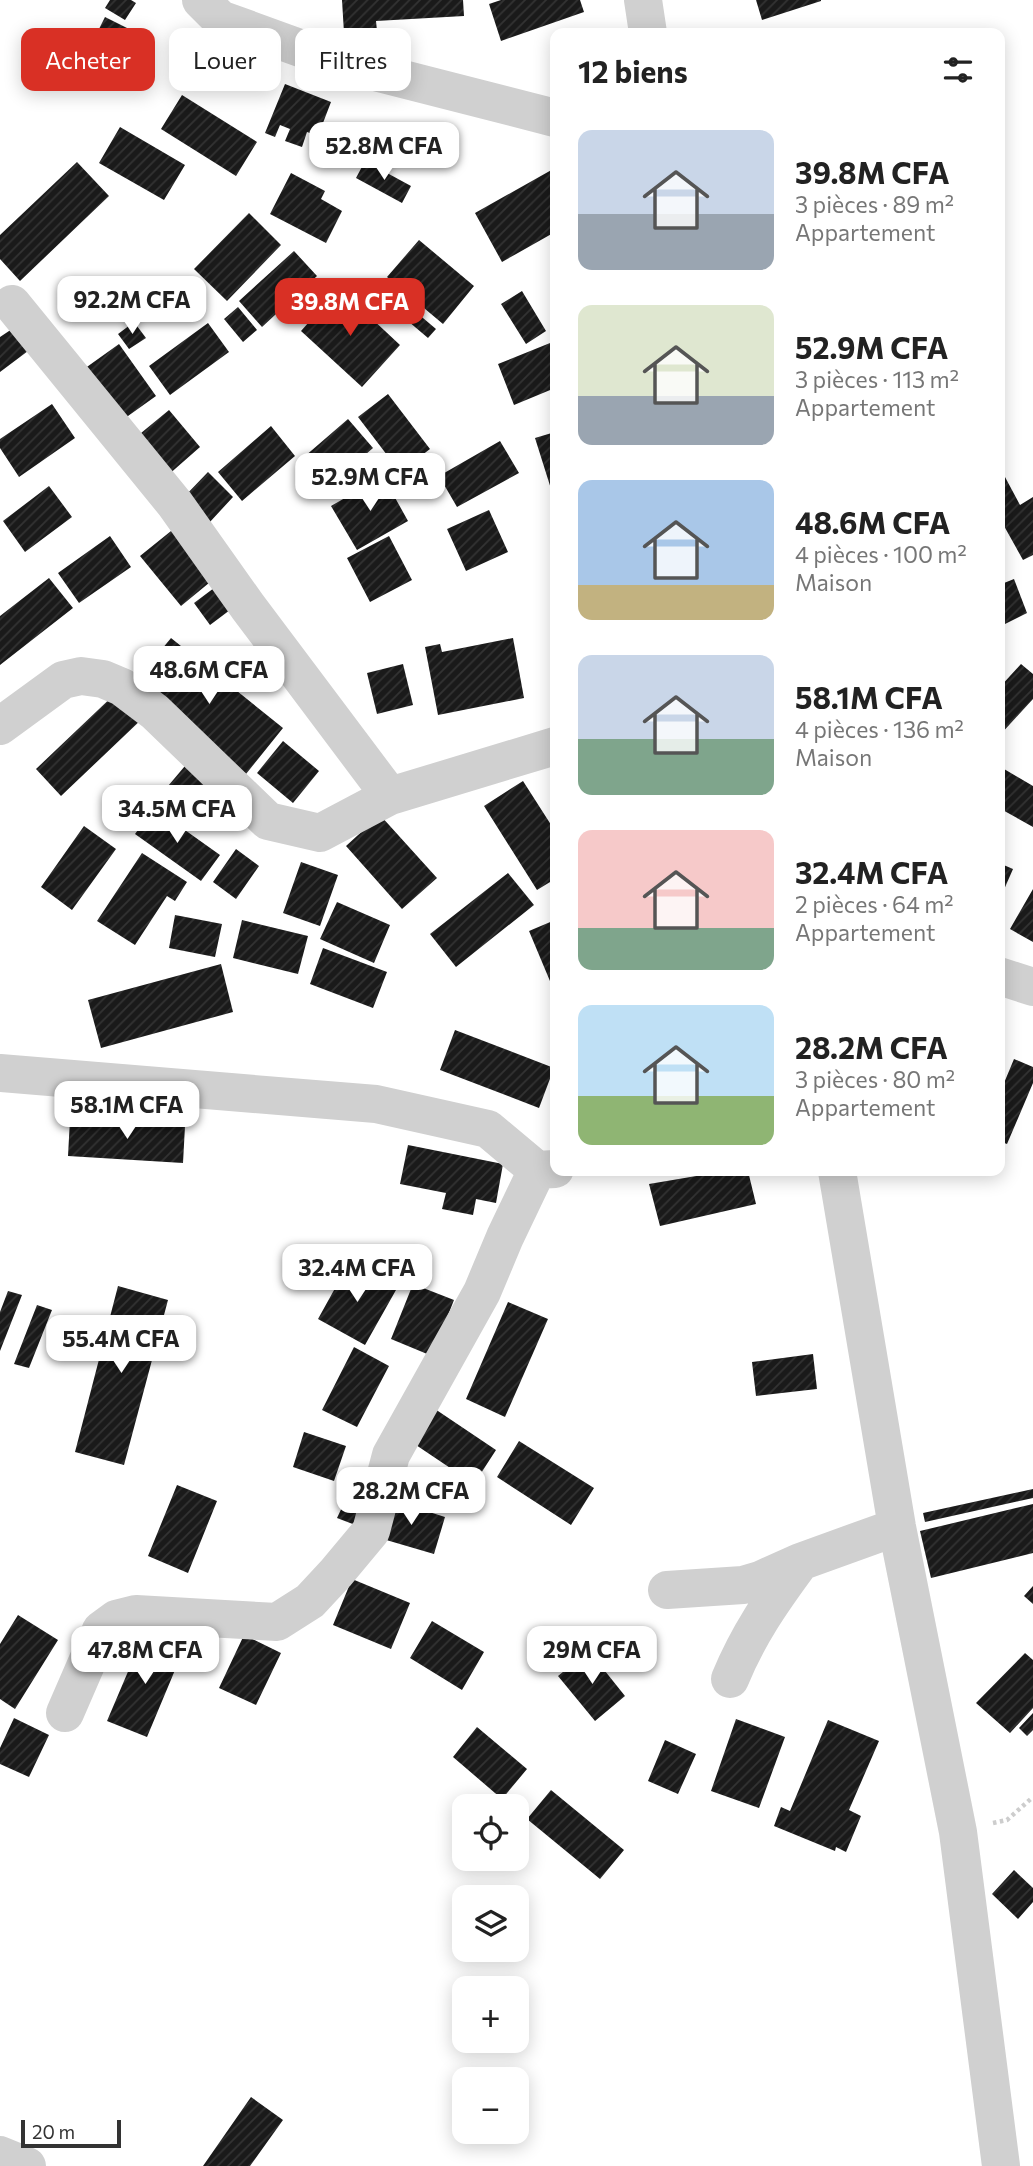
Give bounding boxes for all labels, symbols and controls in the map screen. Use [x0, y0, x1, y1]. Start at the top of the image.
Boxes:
chip: Acheter [21, 28, 155, 91]
chip: Louer [169, 28, 281, 91]
chip: Filtres [295, 28, 411, 91]
icon: filters [939, 51, 977, 89]
text: 12 biens [578, 52, 688, 89]
pin: 52.8M CFA [304, 122, 464, 182]
text: 52.8M CFA [325, 131, 443, 159]
text: 39.8M CFA [795, 153, 949, 190]
icon: home [634, 158, 718, 242]
text: 3 pièces · 89 m² [795, 190, 954, 218]
text: Appartement [795, 218, 936, 246]
pin: 92.2M CFA [52, 276, 212, 336]
pin: 39.8M CFA [270, 278, 430, 338]
text: 92.2M CFA [73, 285, 191, 313]
text: 39.8M CFA [291, 287, 409, 315]
text: 52.9M CFA [795, 328, 948, 365]
icon: home [634, 333, 718, 417]
text: 3 pièces · 113 m² [795, 365, 959, 393]
text: Appartement [795, 393, 936, 421]
pin: 52.9M CFA [290, 454, 450, 513]
text: 52.9M CFA [311, 462, 429, 490]
text: 48.6M CFA [795, 503, 950, 540]
icon: home [634, 508, 718, 592]
text: 4 pièces · 100 m² [795, 540, 967, 568]
text: Maison [795, 568, 872, 596]
pin: 48.6M CFA [129, 646, 289, 706]
text: 48.6M CFA [149, 655, 269, 683]
text: 58.1M CFA [795, 678, 943, 715]
icon: home [634, 683, 718, 767]
text: 4 pièces · 136 m² [795, 715, 964, 743]
text: Maison [795, 743, 872, 771]
pin: 34.5M CFA [97, 786, 257, 845]
text: 34.5M CFA [118, 794, 236, 822]
text: 32.4M CFA [795, 853, 948, 890]
icon: home [634, 858, 718, 942]
text: 2 pièces · 64 m² [795, 890, 954, 918]
text: Appartement [795, 918, 936, 946]
text: 28.2M CFA [795, 1028, 948, 1065]
icon: home [634, 1033, 718, 1117]
text: 3 pièces · 80 m² [795, 1065, 955, 1093]
pin: 58.1M CFA [47, 1082, 207, 1141]
text: 58.1M CFA [70, 1090, 184, 1118]
text: Appartement [795, 1093, 936, 1121]
pin: 32.4M CFA [277, 1244, 437, 1304]
text: 32.4M CFA [298, 1253, 416, 1281]
pin: 55.4M CFA [41, 1316, 201, 1375]
text: 55.4M CFA [62, 1324, 180, 1352]
pin: 28.2M CFA [331, 1468, 491, 1527]
text: 28.2M CFA [352, 1476, 470, 1504]
pin: 47.8M CFA [65, 1626, 225, 1686]
pin: 29M CFA [527, 1626, 657, 1686]
text: 47.8M CFA [87, 1635, 203, 1663]
text: 29M CFA [543, 1635, 641, 1663]
map controls [452, 1794, 529, 2144]
button: locate [452, 1794, 529, 1871]
button: layers [452, 1885, 529, 1962]
button: + [452, 1976, 529, 2053]
button: − [452, 2067, 529, 2144]
scale bar [21, 2117, 121, 2149]
text: 20 m [32, 2120, 75, 2143]

